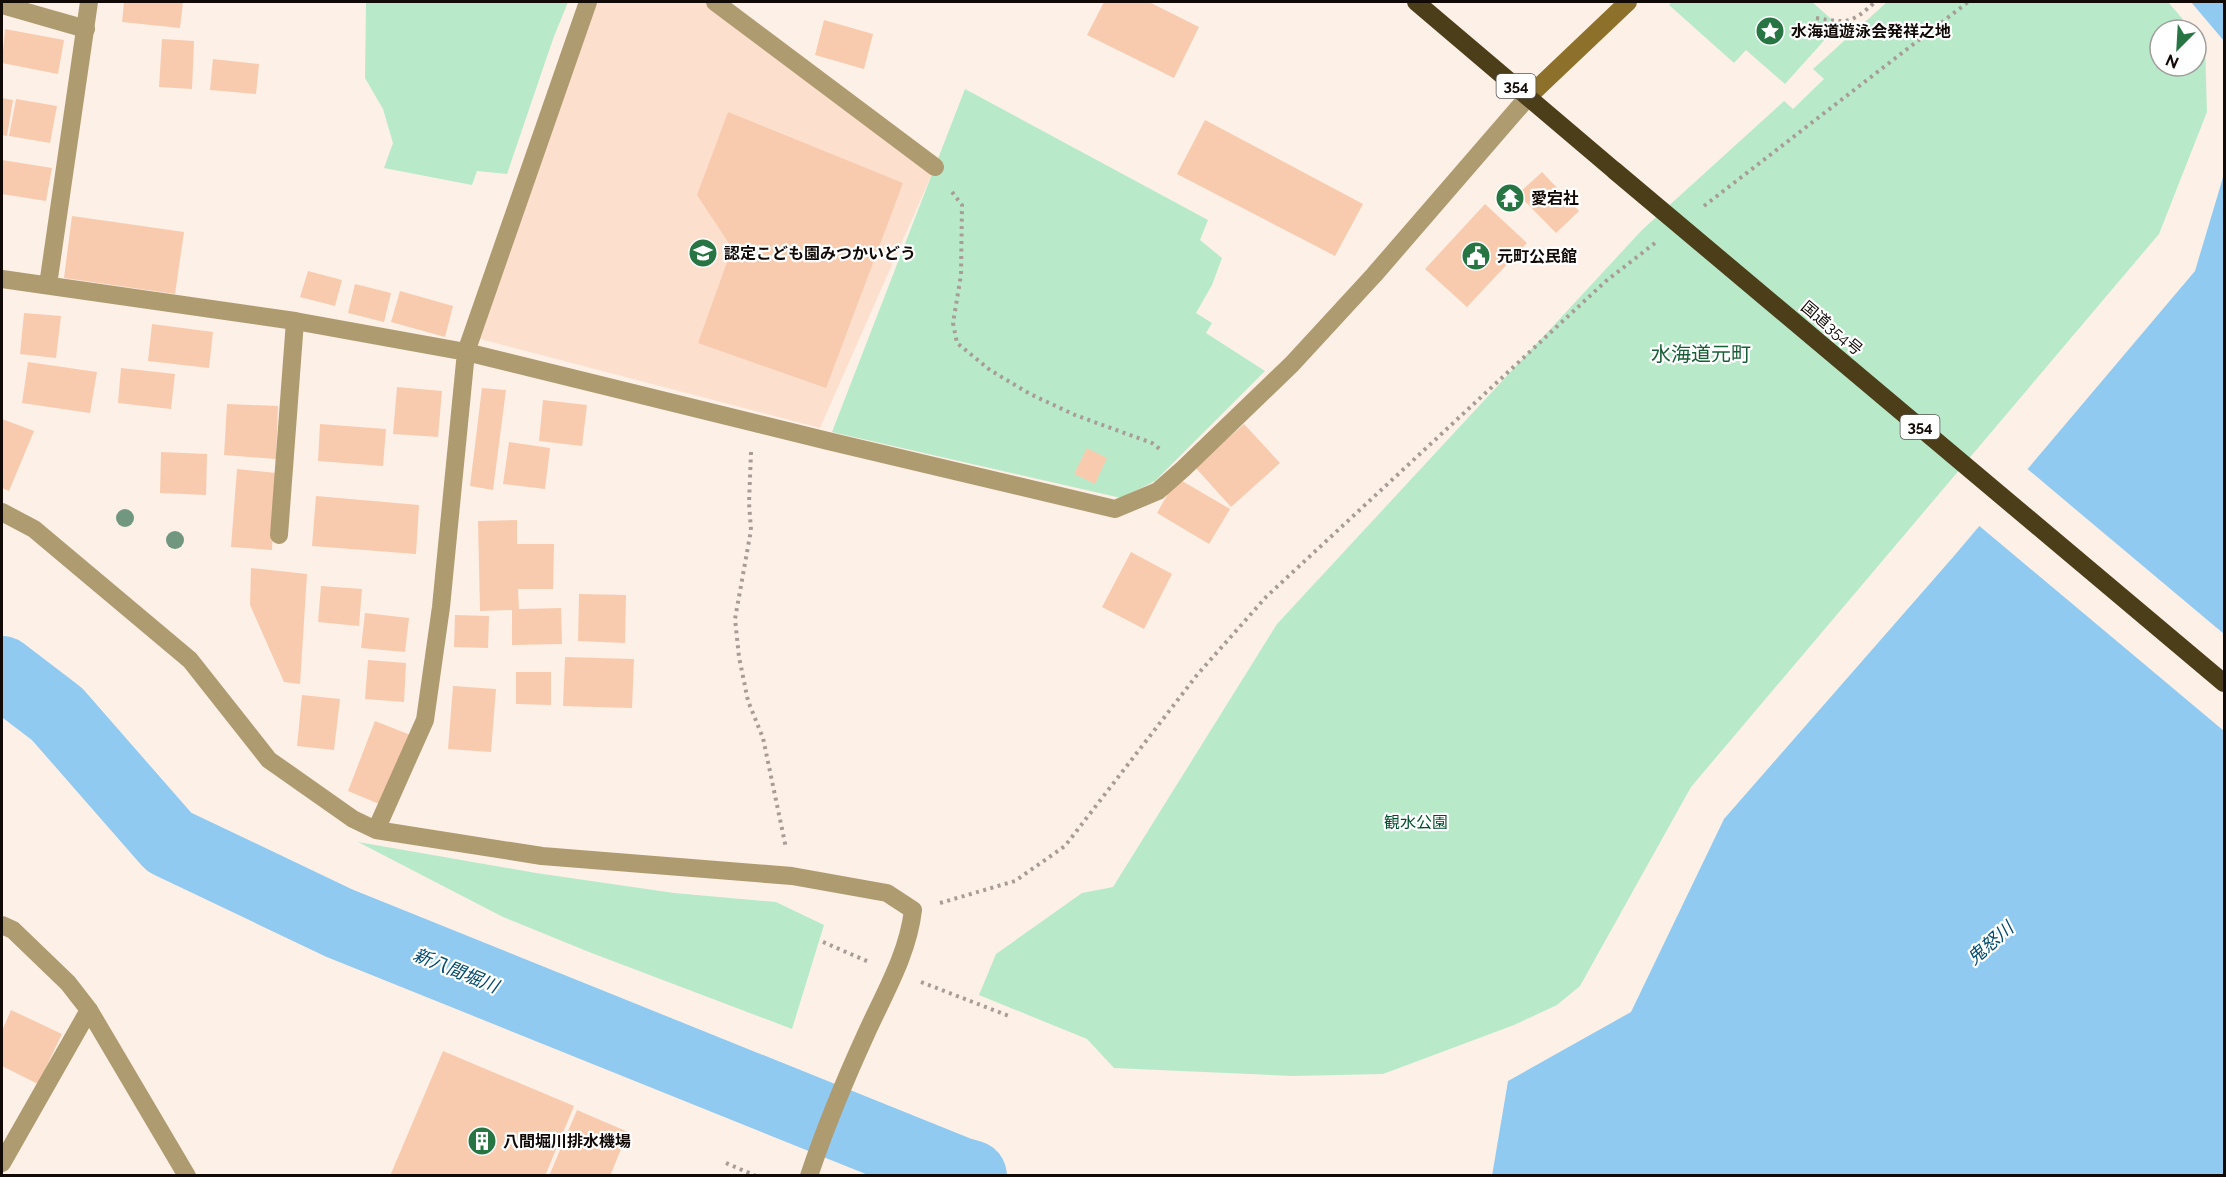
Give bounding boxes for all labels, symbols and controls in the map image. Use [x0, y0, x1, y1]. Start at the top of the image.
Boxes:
place icon: 水海道遊泳会発祥之地 [1754, 15, 1786, 47]
north arrow [2148, 18, 2208, 78]
place label: 水海道遊泳会発祥之地 [1791, 22, 1951, 41]
text: N [2163, 50, 2182, 72]
road number: 354 [1496, 74, 1536, 98]
temple icon: 愛宕社 [1494, 182, 1526, 214]
place label: 愛宕社 [1531, 189, 1579, 208]
school or university icon: 認定こども園みつかいどう [687, 237, 719, 269]
public building icon: 元町公民館 [1460, 240, 1492, 272]
place label: 認定こども園みつかいどう [724, 244, 916, 263]
place label: 元町公民館 [1497, 247, 1577, 266]
street label: 国道354号 [1798, 297, 1866, 359]
district label: 水海道元町 [1651, 342, 1751, 366]
road number: 354 [1900, 415, 1940, 439]
park label: 観水公園 [1384, 813, 1448, 832]
water label: 鬼怒川 [1963, 916, 2019, 969]
water label: 新八間堀川 [410, 943, 504, 997]
building icon: 八間堀川排水機場 [466, 1125, 498, 1157]
place label: 八間堀川排水機場 [503, 1132, 631, 1151]

